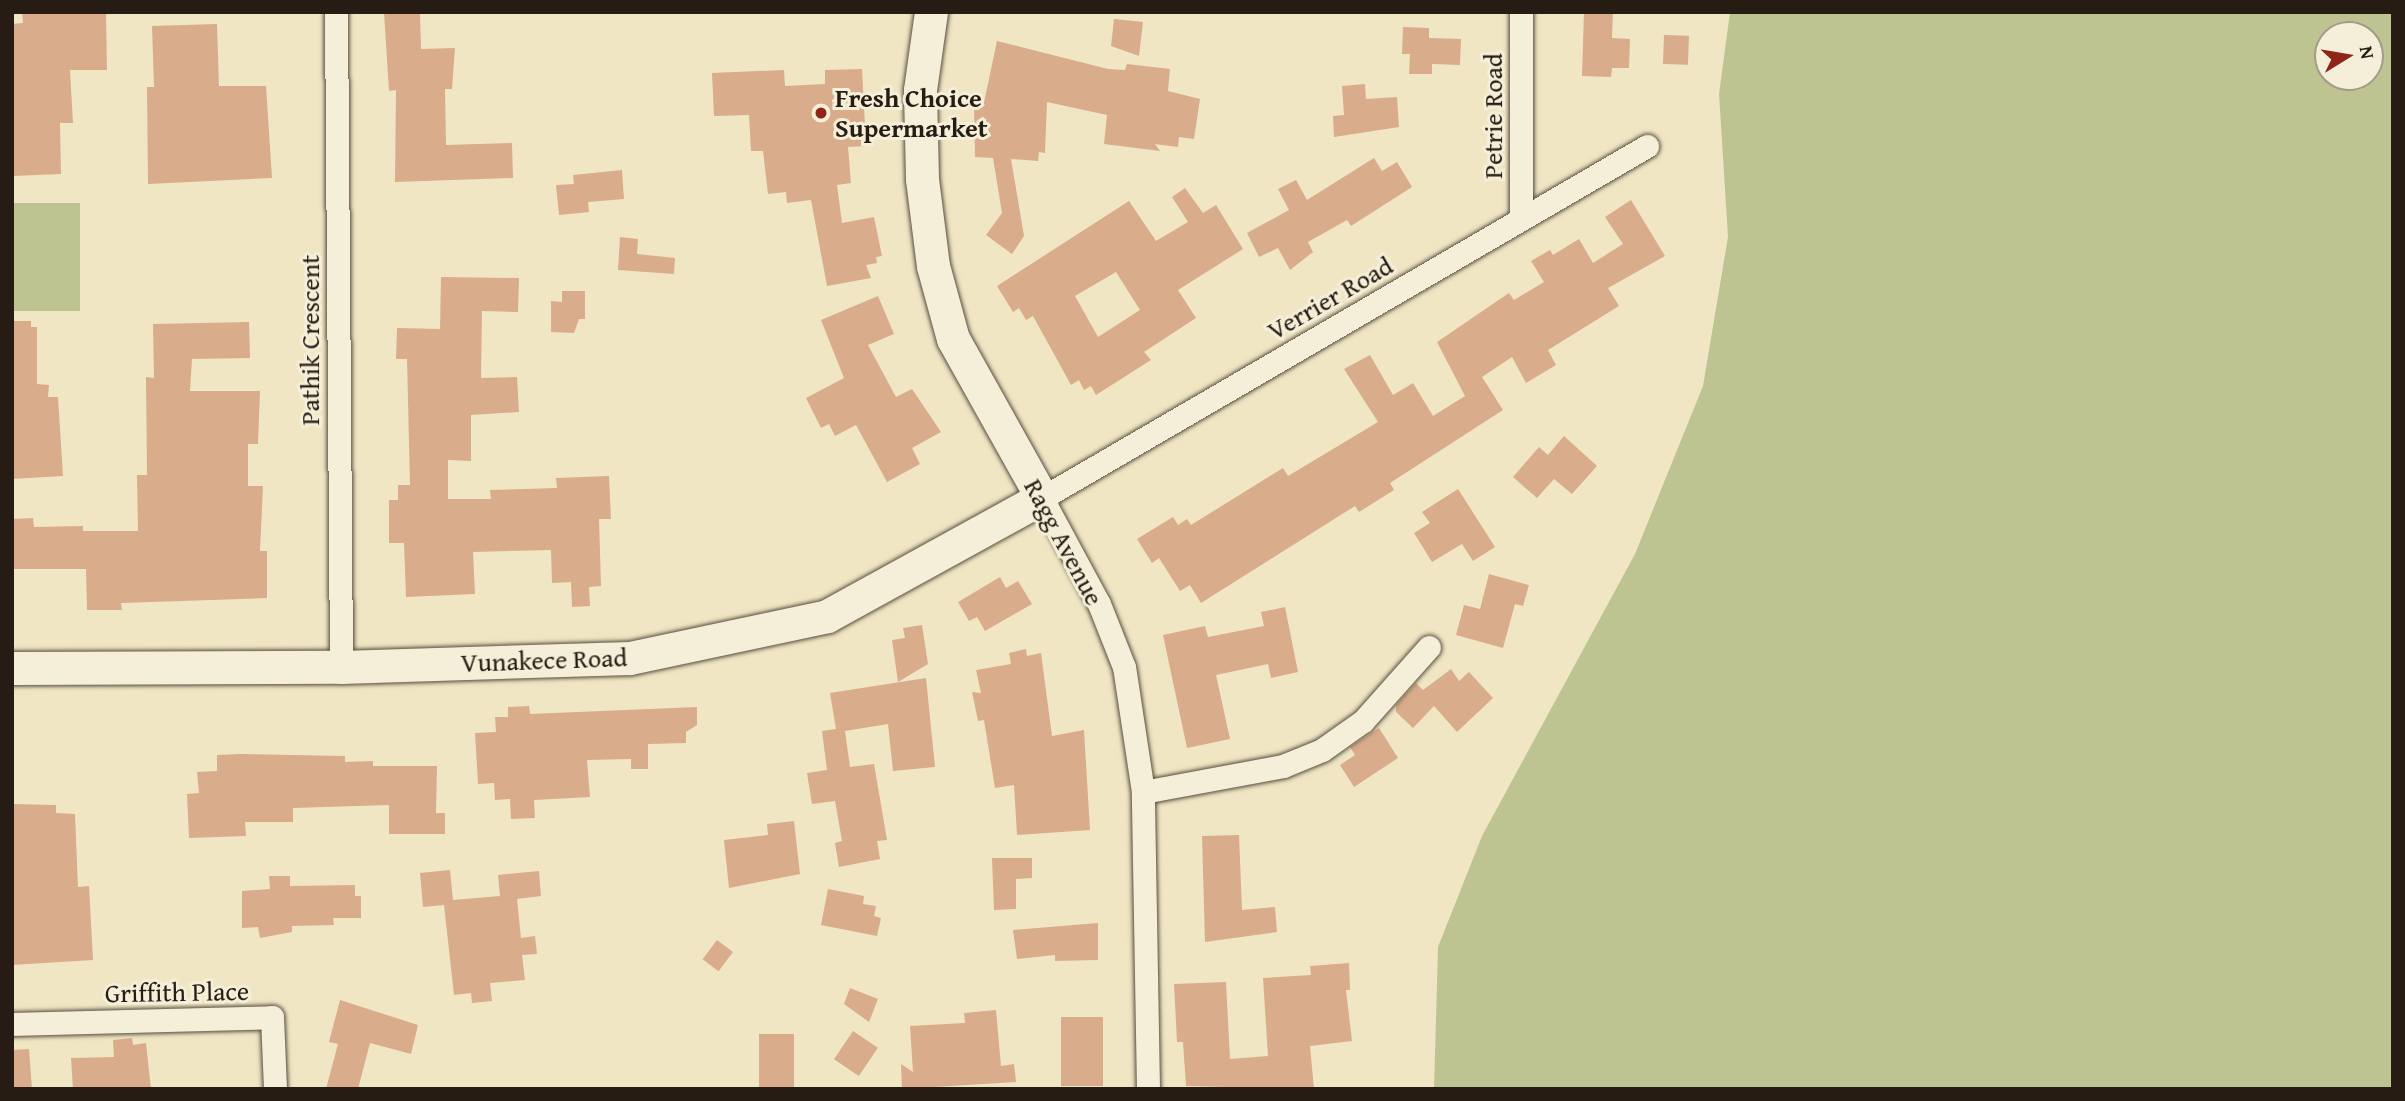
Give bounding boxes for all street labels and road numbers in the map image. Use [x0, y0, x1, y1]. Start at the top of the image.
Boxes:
street label: Petrie Road [1477, 53, 1509, 179]
street label: Verrier Road [1262, 250, 1398, 346]
street label: Pathik Crescent [294, 255, 326, 425]
street label: Ragg Avenue [1018, 473, 1110, 611]
street label: Vunakece Road [460, 642, 628, 678]
street label: Griffith Place [105, 975, 249, 1009]

